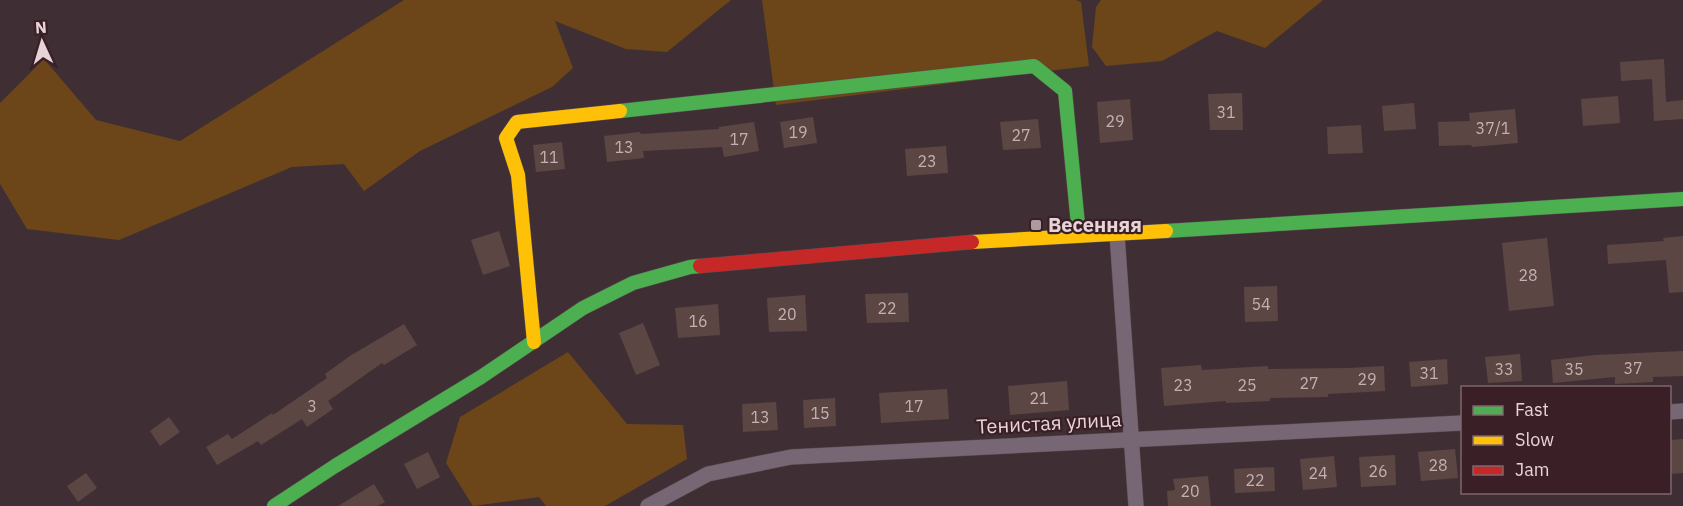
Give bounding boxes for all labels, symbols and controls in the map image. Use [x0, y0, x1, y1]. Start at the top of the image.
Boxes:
north arrow [12, 12, 72, 72]
text: N [34, 17, 47, 37]
house number: 31 [1216, 102, 1236, 122]
house number: 29 [1105, 111, 1125, 131]
house number: 37/1 [1476, 118, 1510, 138]
house number: 19 [788, 122, 808, 142]
house number: 27 [1011, 125, 1031, 145]
house number: 17 [729, 129, 749, 149]
house number: 13 [614, 137, 634, 157]
house number: 11 [539, 147, 559, 167]
house number: 23 [917, 151, 937, 171]
place label: Весенняя [1048, 211, 1142, 238]
marker: Весенняя [1029, 218, 1043, 232]
house number: 28 [1518, 265, 1538, 285]
house number: 54 [1251, 294, 1271, 314]
house number: 22 [877, 298, 897, 318]
house number: 20 [777, 304, 797, 324]
house number: 16 [688, 311, 708, 331]
house number: 37 [1623, 358, 1643, 378]
house number: 33 [1494, 359, 1514, 379]
house number: 35 [1564, 359, 1584, 379]
house number: 31 [1419, 363, 1439, 383]
house number: 29 [1357, 369, 1377, 389]
house number: 27 [1299, 373, 1319, 393]
house number: 23 [1173, 375, 1193, 395]
house number: 25 [1237, 375, 1257, 395]
legend [1461, 386, 1671, 494]
house number: 21 [1029, 388, 1049, 408]
house number: 3 [307, 396, 317, 416]
house number: 17 [904, 396, 924, 416]
text: Fast [1515, 398, 1549, 421]
house number: 15 [810, 403, 830, 423]
street label: Тенистая улица [976, 405, 1123, 440]
house number: 13 [750, 407, 770, 427]
text: Slow [1515, 428, 1554, 451]
house number: 28 [1428, 455, 1448, 475]
text: Jam [1515, 458, 1550, 481]
house number: 26 [1368, 461, 1388, 481]
house number: 24 [1308, 463, 1328, 483]
house number: 22 [1245, 470, 1265, 490]
house number: 20 [1180, 481, 1200, 501]

